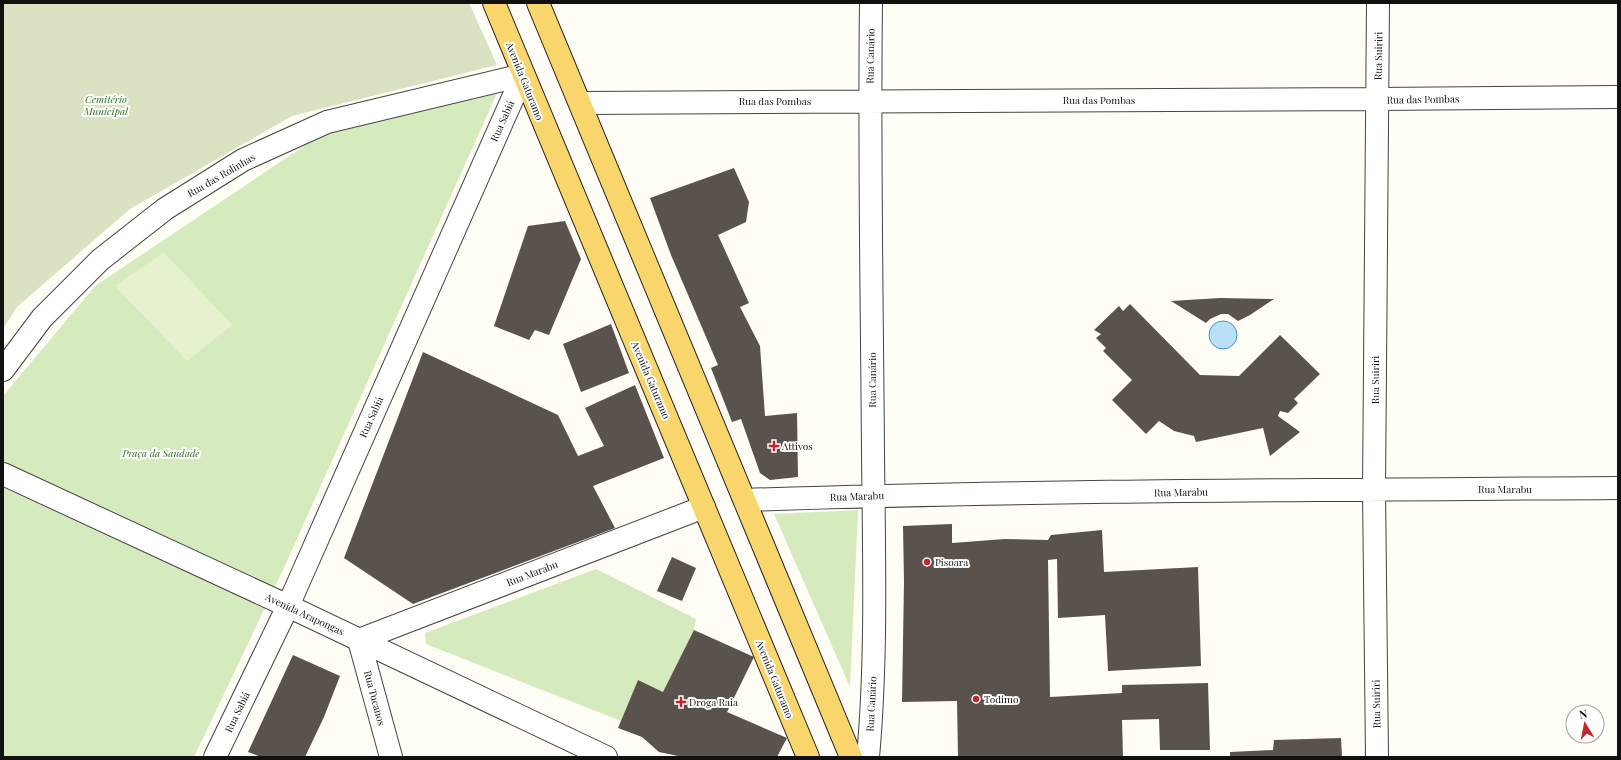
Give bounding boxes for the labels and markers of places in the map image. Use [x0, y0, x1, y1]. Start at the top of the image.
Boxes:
place label: Attivos [781, 439, 813, 453]
marker: Attivos [769, 441, 779, 451]
place label: Pisoara [935, 555, 968, 569]
marker: Pisoara [922, 557, 932, 567]
place label: Todimo [984, 692, 1019, 706]
marker: Todimo [971, 694, 981, 704]
place label: Droga Raia [689, 695, 738, 709]
marker: Droga Raia [676, 697, 686, 707]

